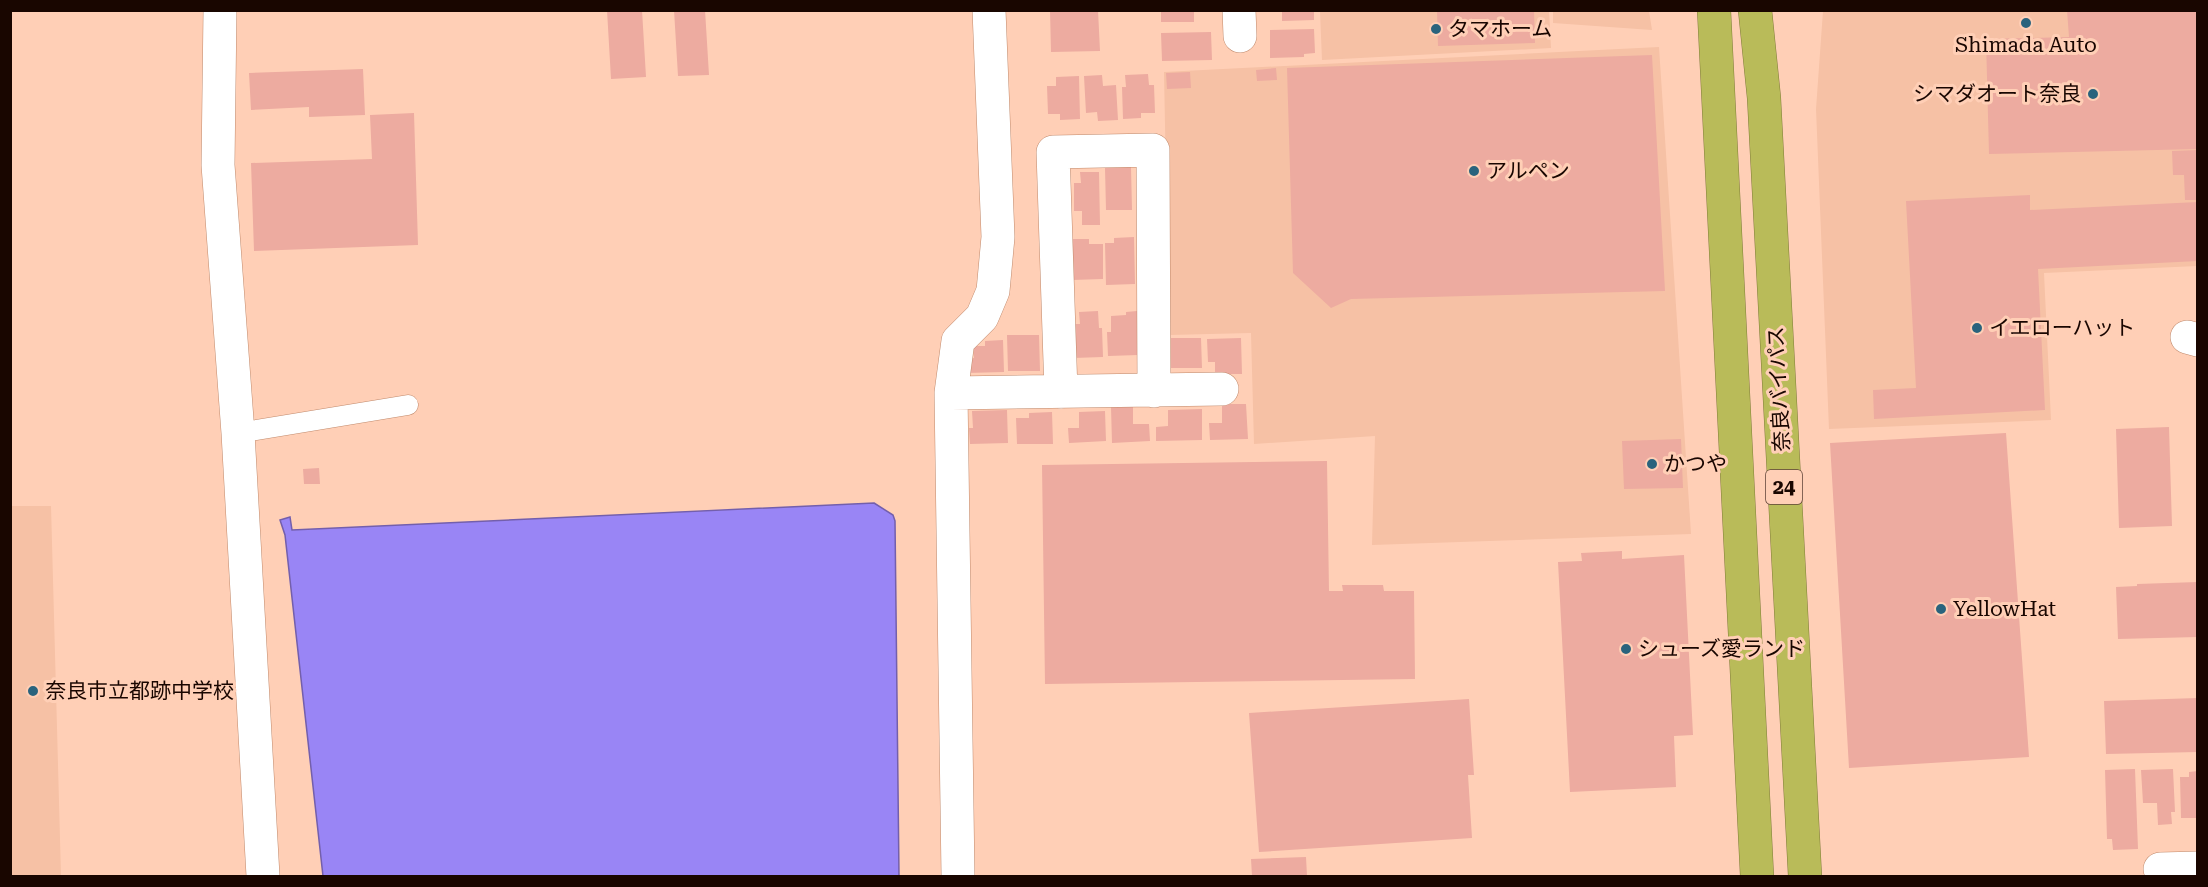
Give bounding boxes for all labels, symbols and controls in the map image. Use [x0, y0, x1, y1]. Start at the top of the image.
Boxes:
marker: Shimada Auto [2019, 16, 2033, 30]
place label: タマホーム [1448, 17, 1552, 41]
marker: タマホーム [1429, 22, 1443, 36]
place label: Shimada Auto [1955, 33, 2097, 57]
place label: シマダオート奈良 [1913, 82, 2081, 106]
marker: シマダオート奈良 [2086, 87, 2100, 101]
place label: アルペン [1486, 159, 1570, 183]
marker: アルペン [1467, 164, 1481, 178]
place label: イエローハット [1989, 316, 2135, 340]
marker: イエローハット [1970, 321, 1984, 335]
street label: 奈良バイパス [1764, 326, 1794, 452]
place label: かつや [1664, 452, 1727, 476]
marker: かつや [1645, 457, 1659, 471]
road number: 24 [1766, 470, 1802, 504]
place label: YellowHat [1953, 597, 2056, 621]
marker: YellowHat [1934, 602, 1948, 616]
place label: シューズ愛ランド [1638, 637, 1805, 661]
marker: シューズ愛ランド [1619, 642, 1633, 656]
place label: 奈良市立都跡中学校 [45, 679, 234, 703]
marker: 奈良市立都跡中学校 [26, 684, 40, 698]

